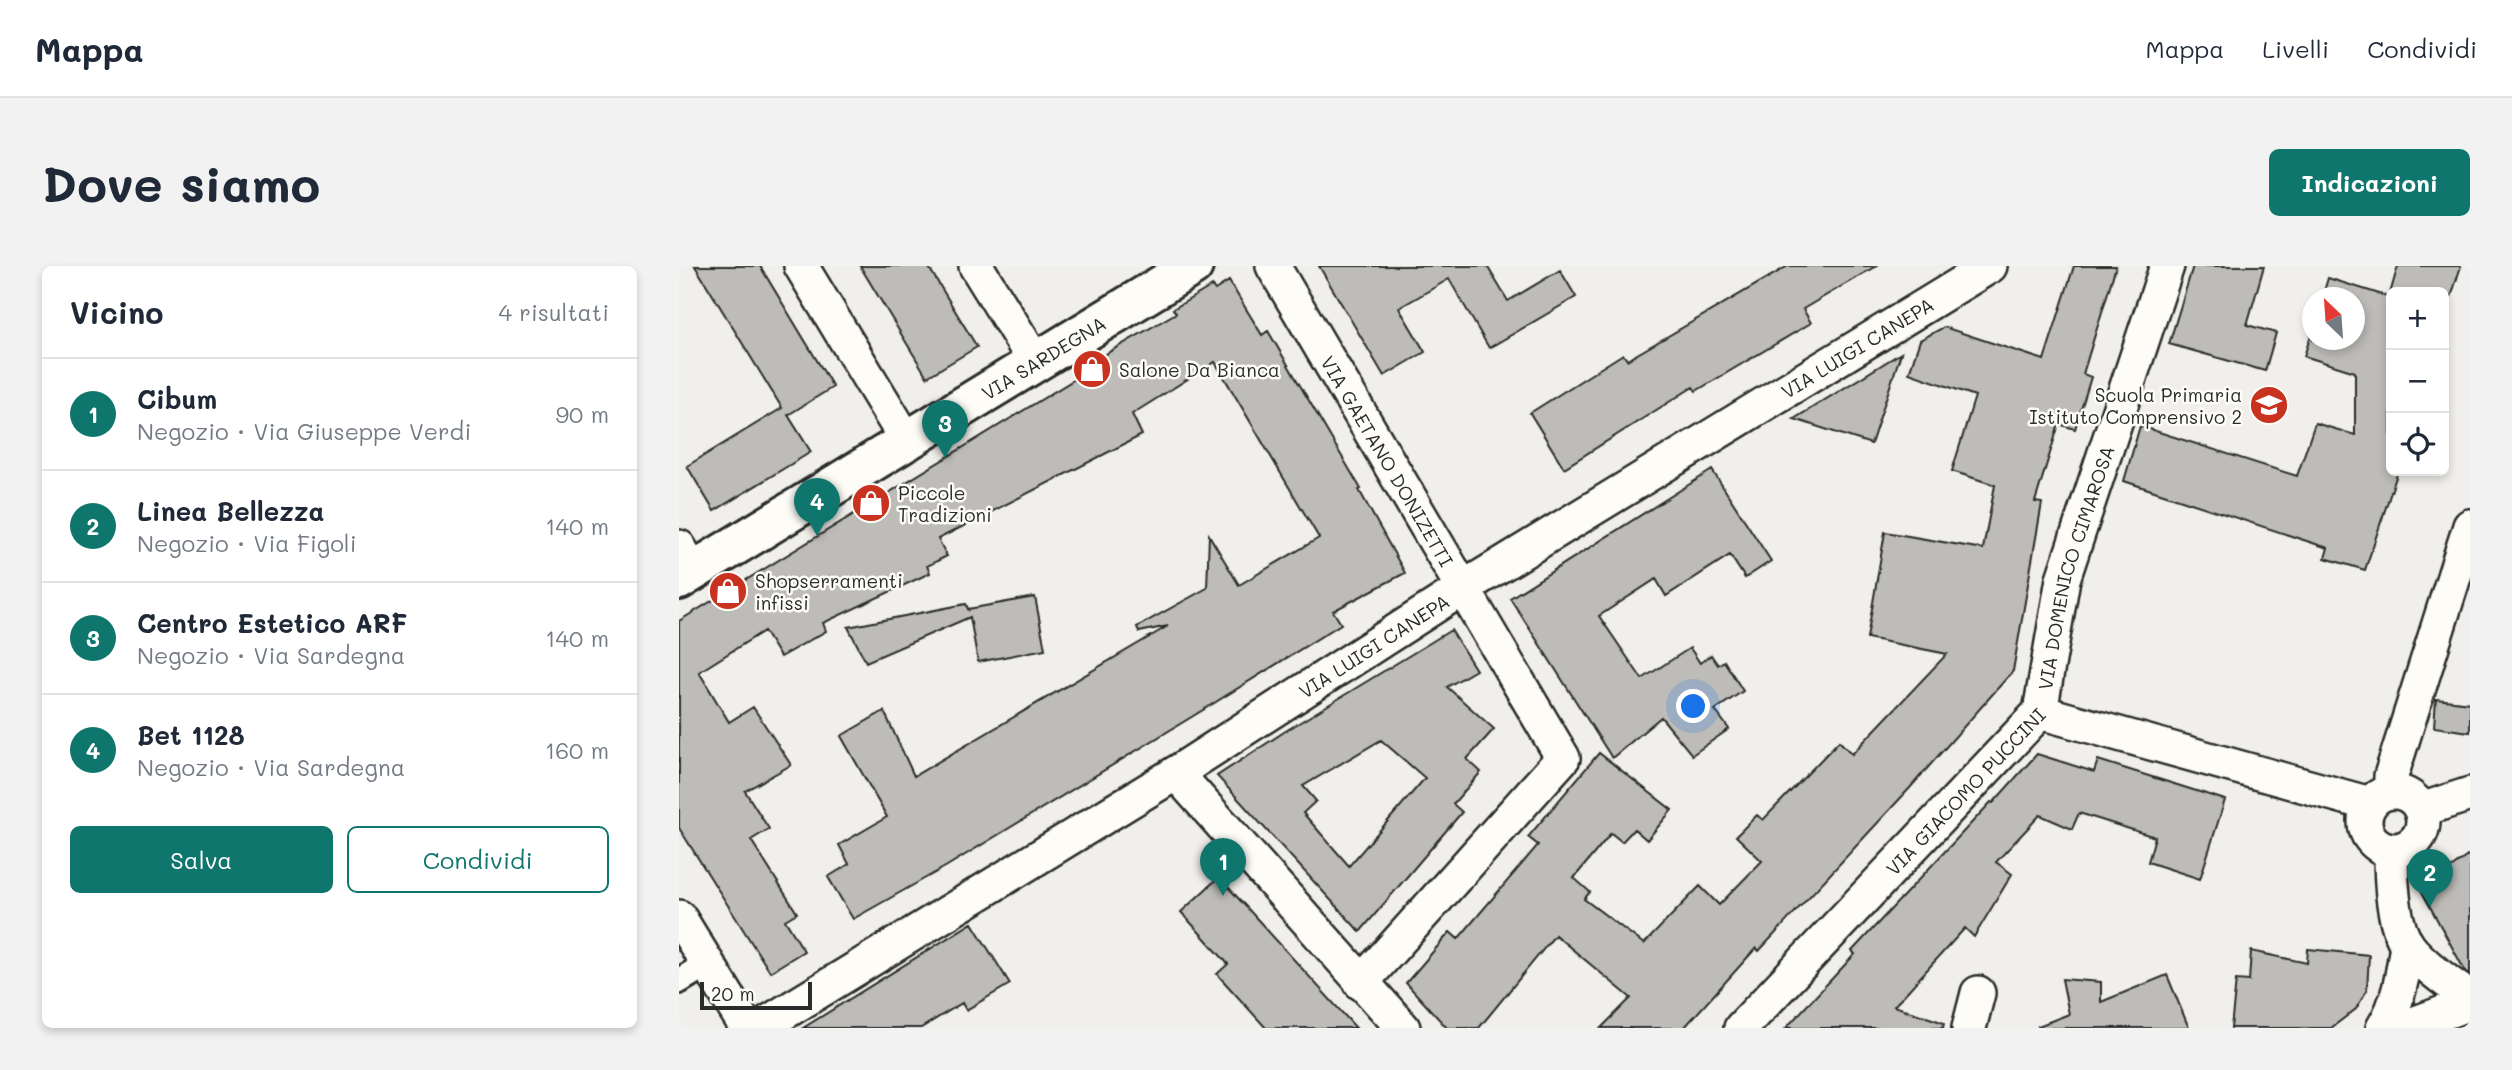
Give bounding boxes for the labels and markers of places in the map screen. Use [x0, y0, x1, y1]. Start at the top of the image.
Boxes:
shop icon: Salone Da Bianca [1071, 348, 1113, 390]
place label: Salone Da Bianca [1119, 357, 1280, 382]
place label: Scuola Primaria Istituto Comprensivo 2 [2029, 382, 2242, 429]
school or university icon: Scuola Primaria Istituto Comprensivo 2 [2248, 384, 2290, 426]
pin: 3 [922, 400, 968, 458]
pin: 4 [794, 478, 840, 536]
place label: Piccole Tradizioni [898, 480, 992, 527]
shop icon: Piccole Tradizioni [850, 482, 892, 524]
place label: Shopserramenti infissi [755, 568, 903, 615]
shop icon: Shopserramenti infissi [707, 570, 749, 612]
pin: 1 [1200, 838, 1246, 896]
pin: 2 [2407, 849, 2453, 907]

